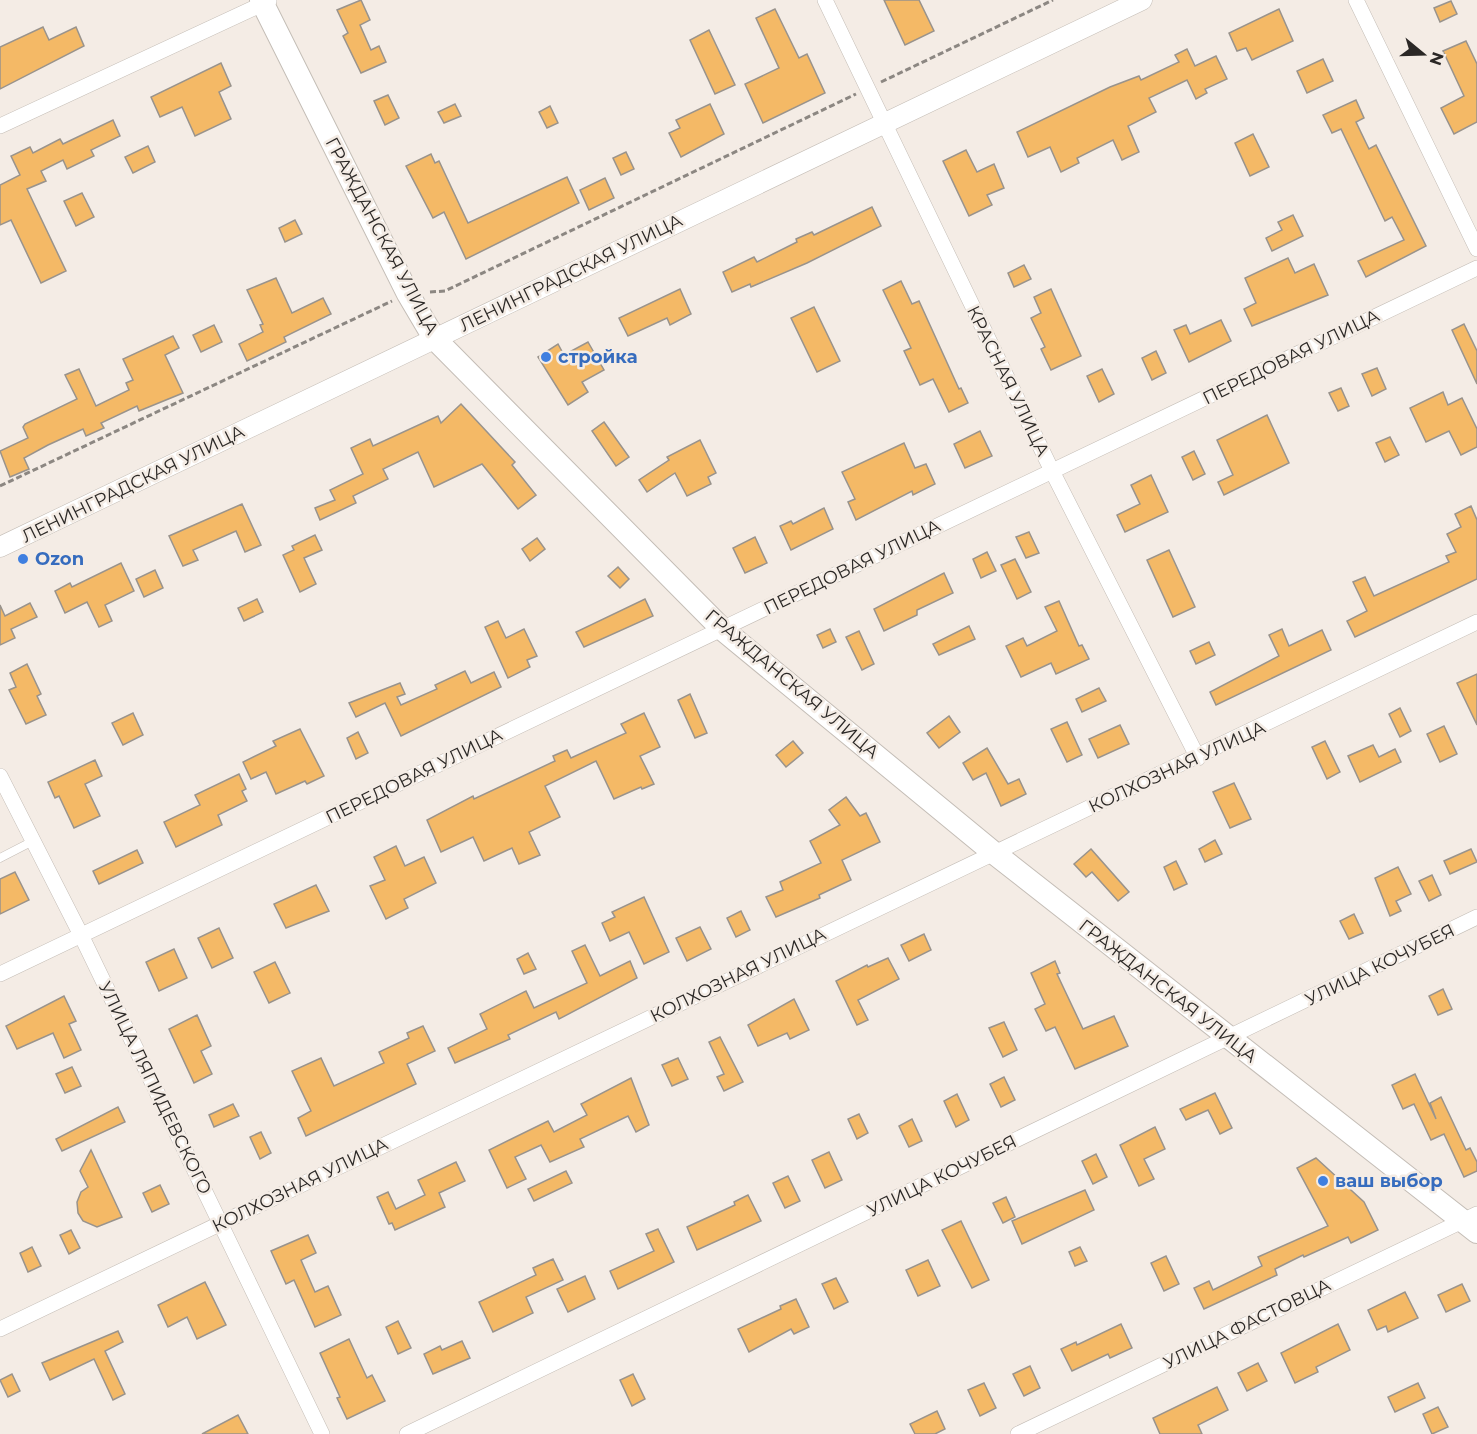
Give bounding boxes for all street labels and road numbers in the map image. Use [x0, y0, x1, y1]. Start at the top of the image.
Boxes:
street label: ГРАЖДАНСКАЯ УЛИЦА [321, 134, 444, 339]
street label: ЛЕНИНГРАДСКАЯ УЛИЦА [456, 209, 686, 337]
street label: КРАСНАЯ УЛИЦА [962, 302, 1054, 460]
street label: ПЕРЕДОВАЯ УЛИЦА [1199, 304, 1384, 409]
street label: ЛЕНИНГРАДСКАЯ УЛИЦА [18, 420, 248, 548]
street label: ПЕРЕДОВАЯ УЛИЦА [760, 514, 945, 619]
street label: ГРАЖДАНСКАЯ УЛИЦА [701, 605, 884, 764]
street label: КОЛХОЗНАЯ УЛИЦА [1085, 716, 1270, 818]
street label: ПЕРЕДОВАЯ УЛИЦА [322, 723, 507, 828]
street label: ГРАЖДАНСКАЯ УЛИЦА [1074, 915, 1262, 1068]
street label: УЛИЦА КОЧУБЕЯ [1302, 919, 1458, 1011]
street label: КОЛХОЗНАЯ УЛИЦА [647, 923, 830, 1027]
street label: УЛИЦА ЛЯПИДЕВСКОГО [94, 978, 216, 1198]
street label: УЛИЦА КОЧУБЕЯ [864, 1130, 1020, 1222]
street label: КОЛХОЗНАЯ УЛИЦА [209, 1133, 392, 1237]
street label: УЛИЦА ФАСТОВЦА [1160, 1274, 1335, 1374]

